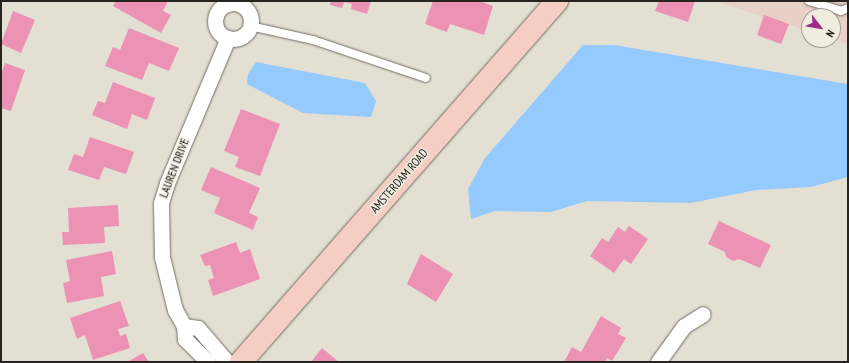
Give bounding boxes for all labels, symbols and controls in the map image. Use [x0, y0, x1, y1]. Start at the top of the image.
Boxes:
north arrow [801, 8, 841, 48]
text: N [823, 28, 838, 40]
street label: LAUREN DRIVE [156, 136, 192, 200]
street label: AMSTERDAM ROAD [367, 146, 431, 216]

